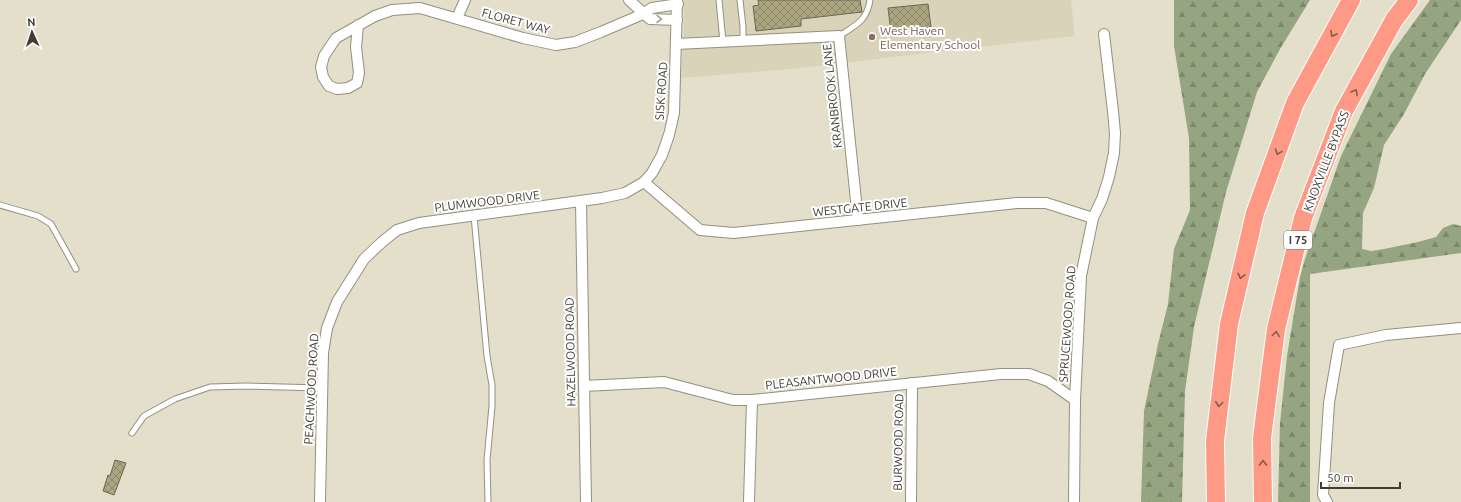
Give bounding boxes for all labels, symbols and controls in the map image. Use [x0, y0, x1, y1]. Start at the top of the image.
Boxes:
street label: FLORET WAY [481, 6, 551, 36]
north arrow [12, 12, 52, 52]
one-way arrow [656, 15, 662, 23]
text: N [27, 16, 36, 28]
place label: West Haven Elementary School [880, 24, 980, 51]
one-way arrow [1330, 30, 1337, 37]
marker: West Haven Elementary School [867, 32, 877, 42]
street label: KRANBROOK LANE [820, 43, 844, 149]
street label: SISK ROAD [652, 61, 670, 121]
one-way arrow [1350, 88, 1358, 96]
street label: KNOXVILLE BYPASS [1301, 109, 1351, 213]
one-way arrow [1274, 148, 1282, 155]
street label: PLUMWOOD DRIVE [434, 188, 541, 214]
street label: WESTGATE DRIVE [812, 196, 908, 218]
road number: I 75 [1284, 231, 1312, 249]
street label: SPRUCEWOOD ROAD [1056, 265, 1078, 383]
one-way arrow [1237, 273, 1245, 279]
street label: HAZELWOOD ROAD [563, 297, 577, 407]
one-way arrow [1271, 331, 1280, 337]
street label: PEACHWOOD ROAD [302, 333, 320, 445]
street label: PLEASANTWOOD DRIVE [765, 365, 898, 391]
street label: BURWOOD ROAD [891, 393, 905, 491]
one-way arrow [1215, 401, 1224, 407]
one-way arrow [1259, 460, 1267, 466]
scale bar [1321, 464, 1400, 490]
text: 50 m [1327, 471, 1354, 484]

